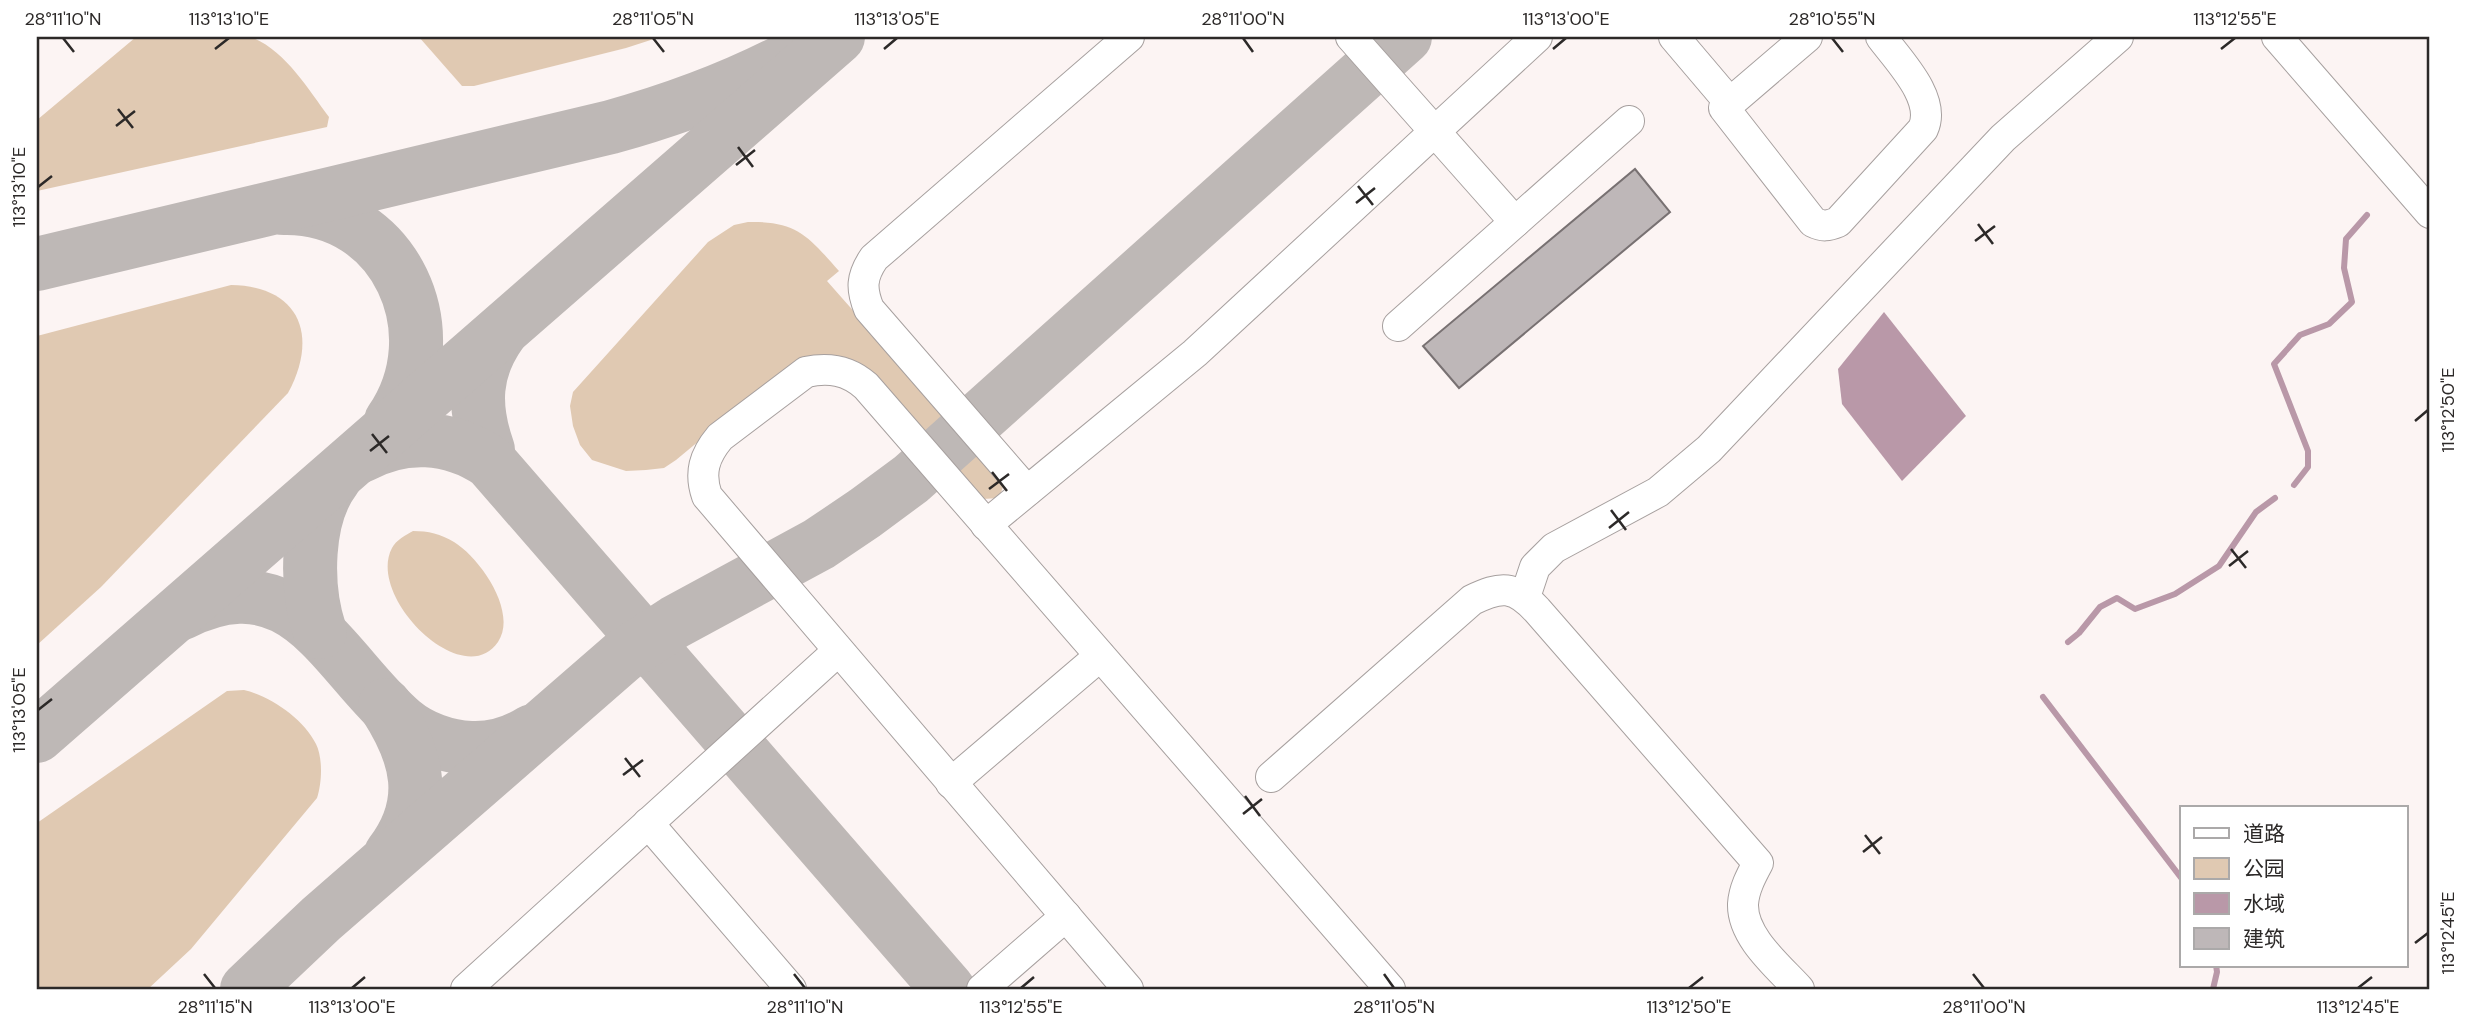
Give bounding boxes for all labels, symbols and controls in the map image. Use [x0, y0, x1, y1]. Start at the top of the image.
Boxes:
text: 28°11'10"N [25, 7, 101, 31]
text: 113°13'10"E [189, 7, 269, 31]
text: 28°11'05"N [612, 7, 694, 31]
text: 113°13'05"E [854, 7, 940, 31]
text: 28°11'00"N [1201, 7, 1285, 31]
text: 113°13'00"E [1522, 7, 1610, 31]
text: 28°10'55"N [1789, 7, 1875, 31]
text: 113°12'55"E [2193, 7, 2277, 31]
text: 113°13'10"E [7, 147, 31, 227]
text: 113°12'50"E [2436, 367, 2460, 453]
text: 113°13'05"E [7, 667, 31, 753]
legend [2180, 806, 2408, 967]
text: 道路 [2243, 820, 2285, 848]
text: 公园 [2243, 855, 2285, 883]
text: 水域 [2243, 890, 2285, 918]
text: 113°12'45"E [2436, 892, 2460, 974]
text: 建筑 [2243, 925, 2285, 953]
text: 28°11'15"N [177, 995, 253, 1019]
text: 113°13'00"E [308, 995, 396, 1019]
text: 28°11'10"N [767, 995, 843, 1019]
text: 113°12'55"E [979, 995, 1063, 1019]
text: 28°11'05"N [1353, 995, 1435, 1019]
text: 113°12'50"E [1646, 995, 1732, 1019]
text: 28°11'00"N [1942, 995, 2026, 1019]
text: 113°12'45"E [2317, 995, 2399, 1019]

